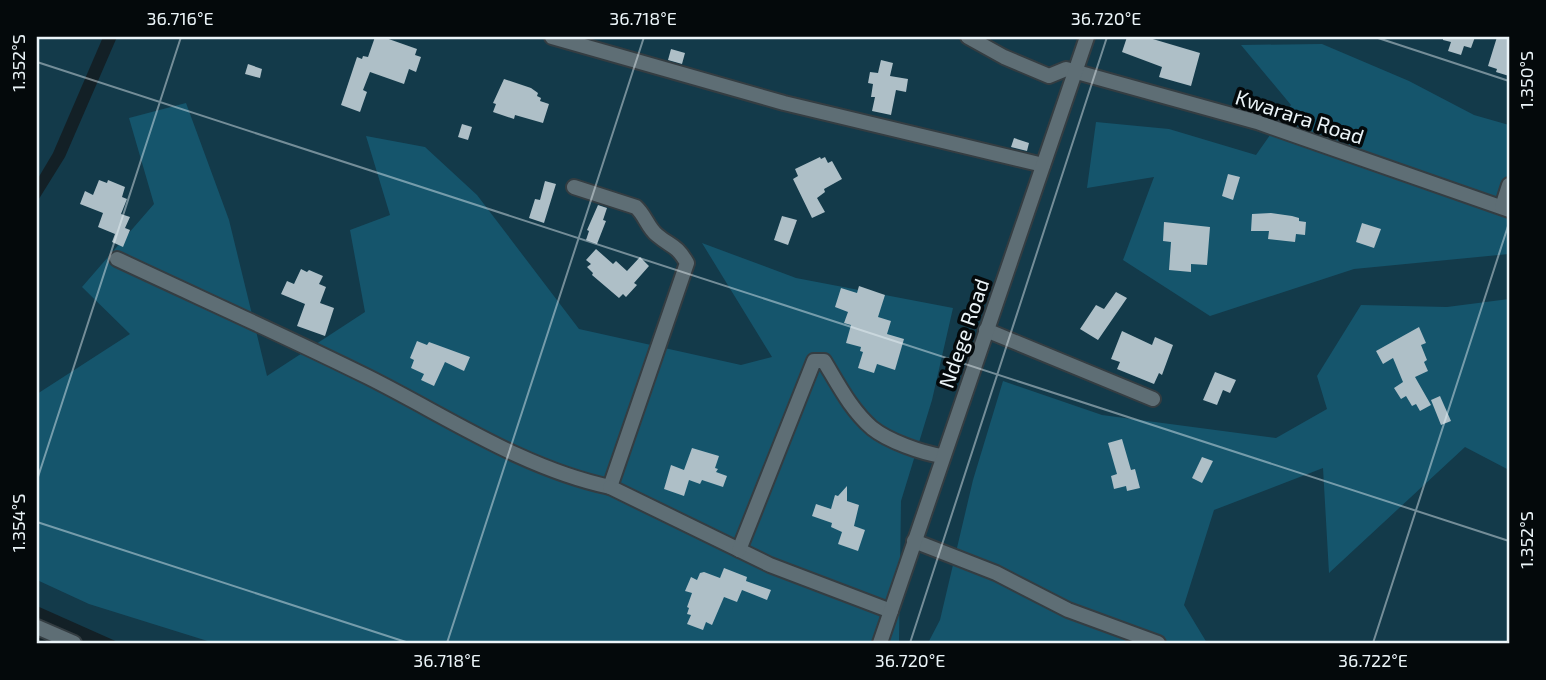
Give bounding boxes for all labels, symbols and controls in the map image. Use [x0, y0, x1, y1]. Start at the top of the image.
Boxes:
text: 36.716°E [146, 7, 214, 29]
text: 36.718°E [609, 7, 677, 29]
text: 36.720°E [1071, 7, 1141, 29]
text: 1.352°S [7, 34, 29, 92]
text: 1.350°S [1515, 51, 1537, 109]
street label: Kwarara Road [1233, 83, 1367, 149]
street label: Ndege Road [933, 275, 993, 391]
text: 1.354°S [7, 494, 29, 552]
text: 1.352°S [1515, 511, 1537, 569]
text: 36.718°E [413, 649, 481, 671]
text: 36.720°E [875, 649, 945, 671]
text: 36.722°E [1338, 649, 1408, 671]

